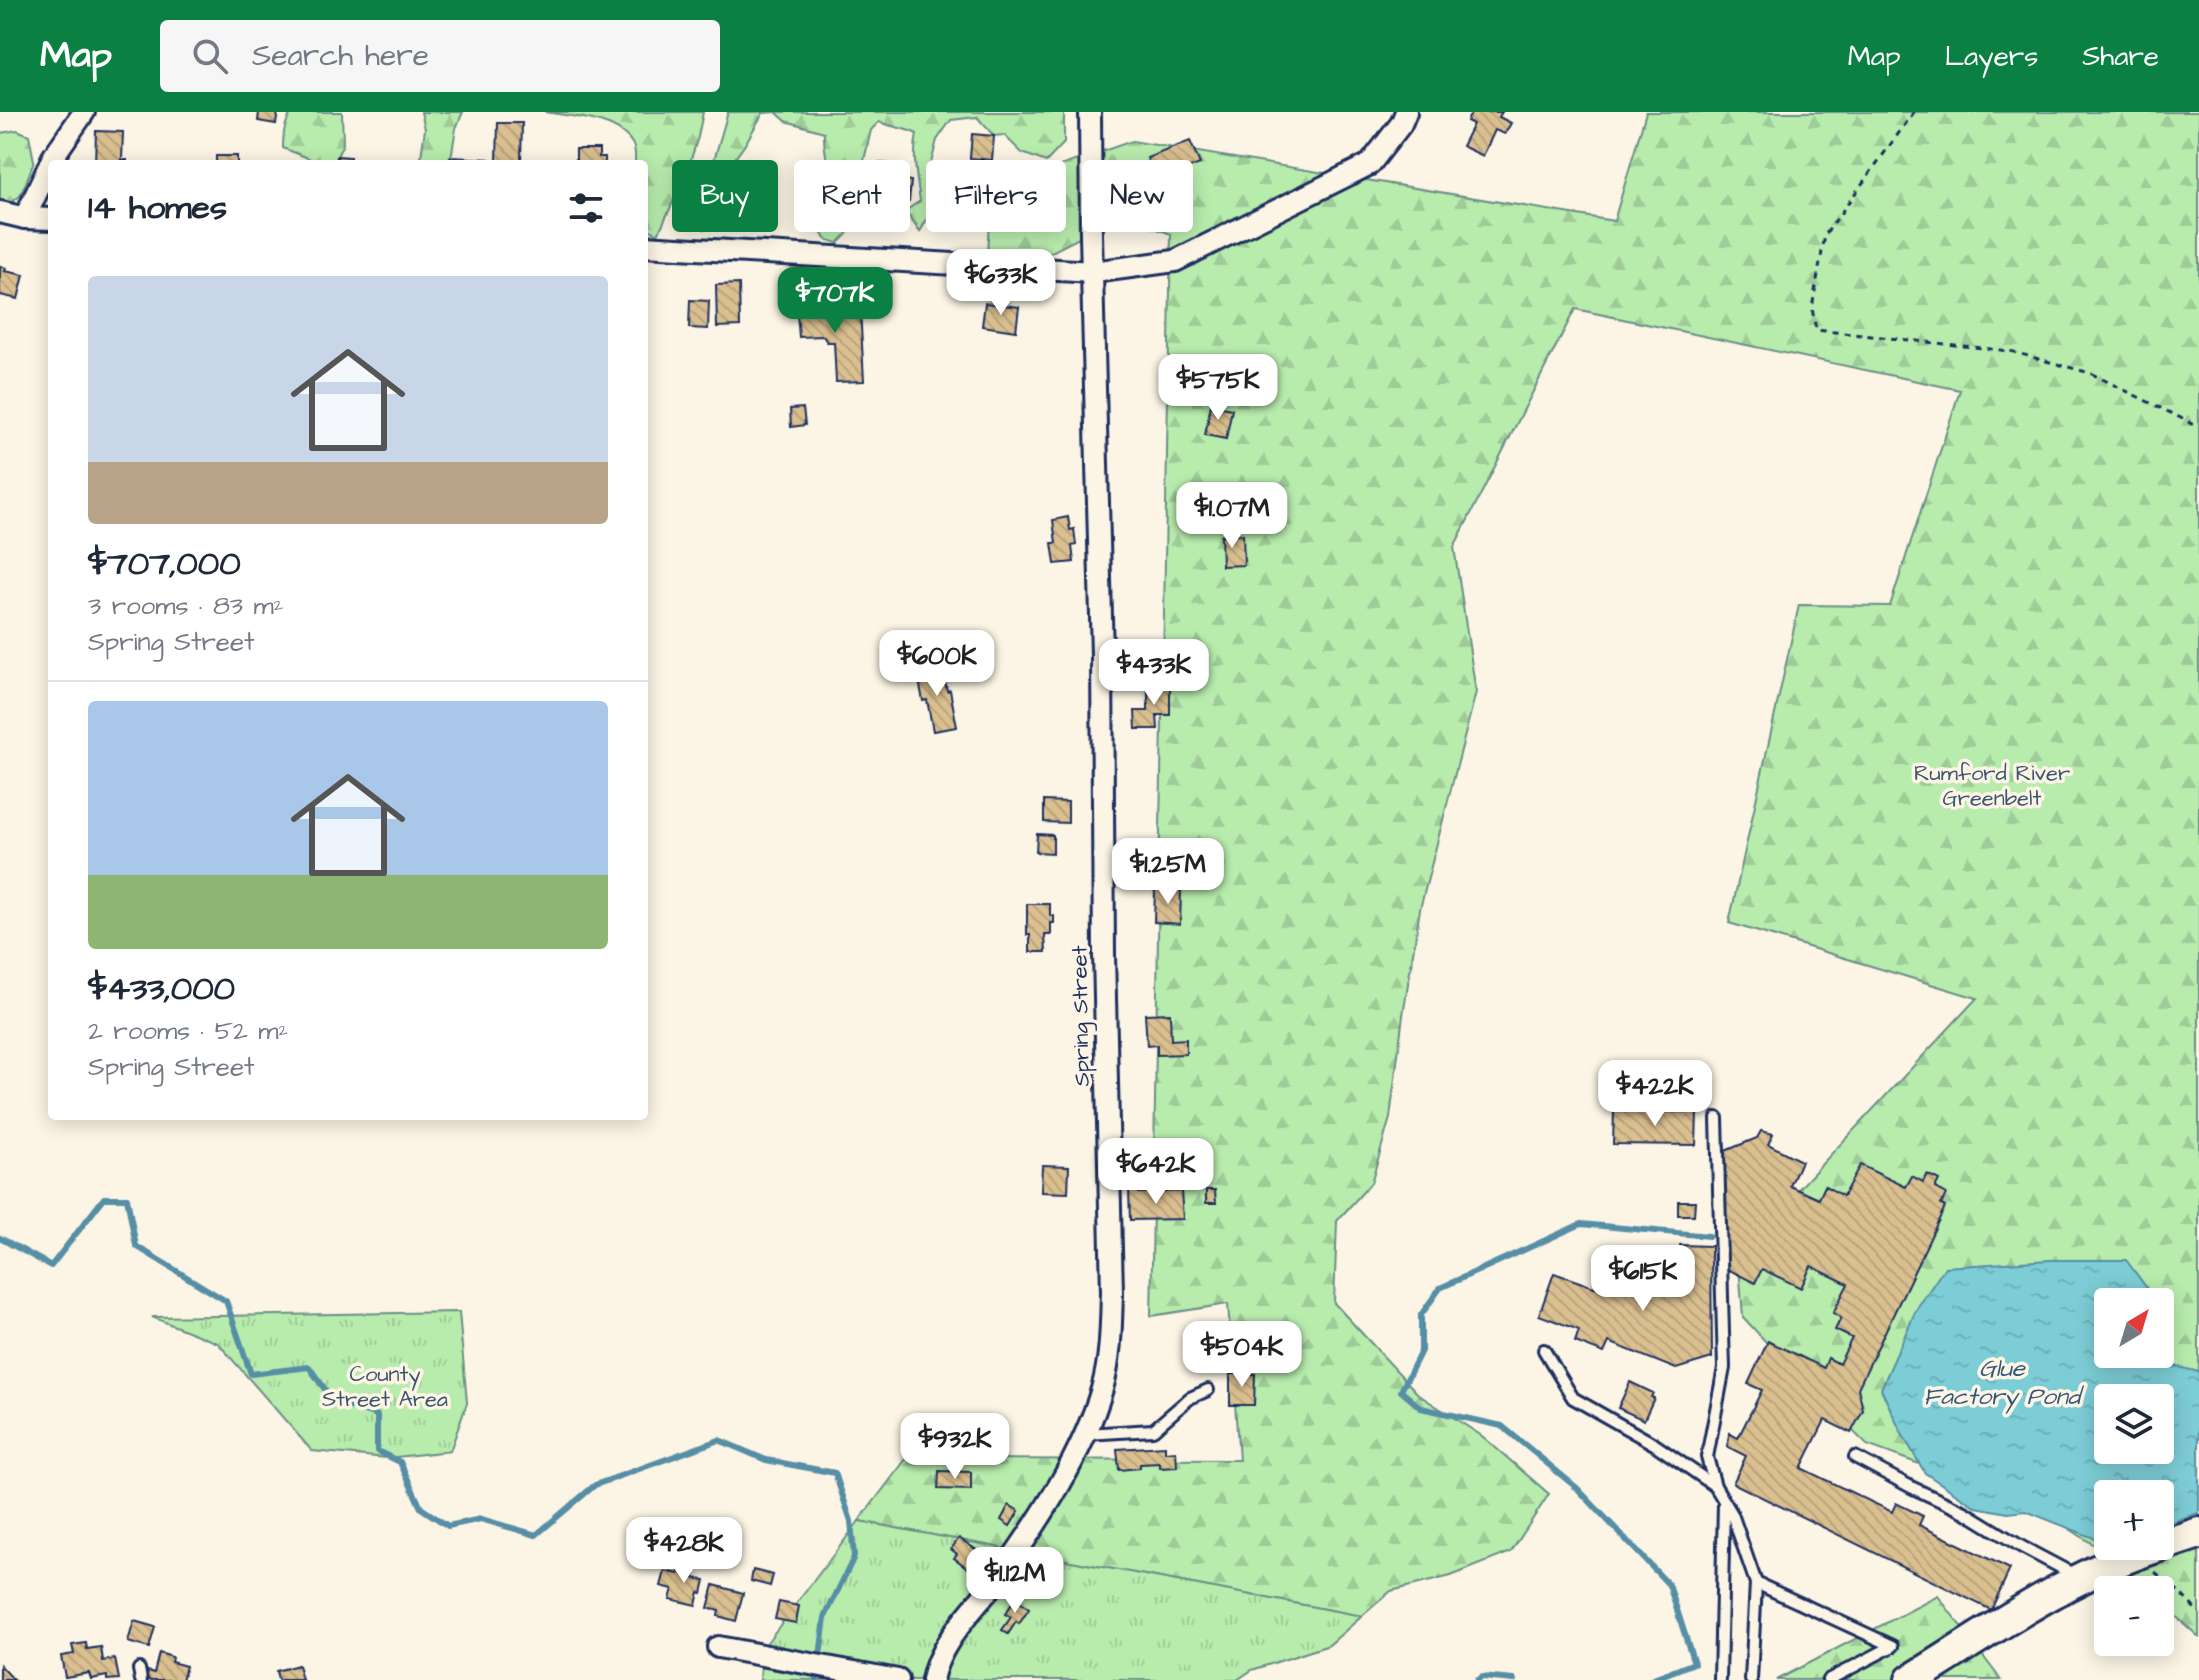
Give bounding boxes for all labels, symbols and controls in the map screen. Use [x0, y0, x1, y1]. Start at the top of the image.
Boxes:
search box [160, 20, 720, 92]
text: Map [40, 30, 112, 82]
icon: search [188, 34, 232, 78]
text: Search here [252, 35, 429, 77]
text: Map [1848, 37, 1901, 76]
text: Layers [1945, 37, 2038, 76]
text: Share [2082, 37, 2159, 76]
chip: Buy [672, 160, 778, 232]
chip: Rent [794, 160, 910, 232]
chip: Filters [926, 160, 1066, 232]
chip: New [1082, 160, 1193, 232]
text: 14 homes [88, 184, 227, 232]
icon: filters [564, 186, 608, 230]
pin: $633K [945, 249, 1057, 317]
text: $633K [965, 257, 1037, 293]
pin: $707K [779, 267, 891, 335]
text: $707K [796, 275, 874, 311]
icon: home [276, 328, 420, 472]
pin: $575K [1162, 354, 1274, 422]
text: $575K [1176, 362, 1260, 398]
pin: $1.07M [1167, 482, 1297, 550]
text: $1.07M [1194, 490, 1270, 526]
text: $707,000 [88, 540, 241, 588]
text: 3 rooms · 83 m² [88, 588, 283, 624]
text: Spring Street [88, 624, 255, 660]
pin: $600K [881, 630, 993, 698]
text: $600K [897, 638, 977, 674]
pin: $433K [1098, 639, 1210, 707]
text: $433K [1117, 647, 1191, 683]
icon: home [276, 753, 420, 897]
park label: Rumford River Greenbelt [1914, 758, 2070, 814]
pin: $1.25M [1103, 838, 1233, 906]
text: $1.25M [1130, 846, 1206, 882]
street label: Spring Street [1064, 945, 1099, 1087]
text: $433,000 [88, 965, 235, 1013]
text: 2 rooms · 52 m² [88, 1013, 288, 1049]
text: Spring Street [88, 1049, 255, 1085]
pin: $422K [1599, 1060, 1711, 1128]
text: $422K [1616, 1068, 1694, 1104]
pin: $642K [1100, 1138, 1212, 1206]
text: $642K [1116, 1146, 1196, 1182]
pin: $615K [1587, 1245, 1699, 1313]
text: $615K [1609, 1253, 1677, 1289]
north arrow [2094, 1288, 2174, 1368]
map controls [2094, 1288, 2174, 1656]
pin: $504K [1186, 1321, 1298, 1389]
text: $504K [1201, 1329, 1283, 1365]
water label: Glue Factory Pond [1924, 1352, 2085, 1414]
park label: County Street Area [322, 1359, 448, 1415]
button: layers [2094, 1384, 2174, 1464]
pin: $932K [899, 1413, 1011, 1481]
text: $932K [918, 1421, 992, 1457]
button: + [2094, 1480, 2174, 1560]
pin: $428K [628, 1517, 740, 1585]
text: $428K [644, 1525, 724, 1561]
pin: $1.12M [950, 1547, 1080, 1615]
text: $1.12M [984, 1555, 1046, 1591]
button: − [2094, 1576, 2174, 1656]

